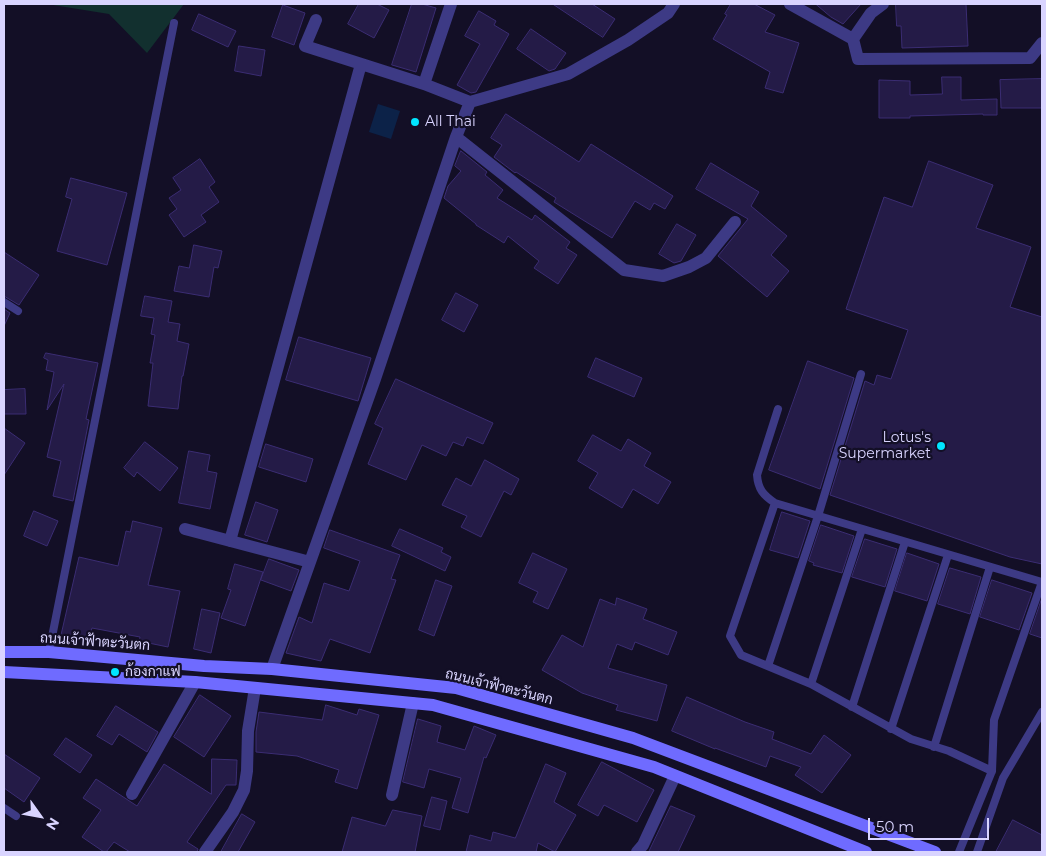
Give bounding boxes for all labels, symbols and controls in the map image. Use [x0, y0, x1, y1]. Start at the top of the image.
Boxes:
place label: All Thai [425, 114, 476, 130]
marker: All Thai [409, 116, 421, 128]
place label: Lotus's Supermarket [839, 430, 931, 462]
marker: Lotus's Supermarket [935, 440, 947, 452]
street label: ถนนเจ้าฟ้าตะวันตก [39, 630, 151, 654]
place label: ก้องกาแฟ [125, 664, 181, 680]
street label: ถนนเจ้าฟ้าตะวันตก [443, 665, 555, 709]
marker: ก้องกาแฟ [109, 666, 121, 678]
north arrow [15, 791, 65, 841]
scale bar [871, 808, 992, 840]
text: N [42, 814, 63, 834]
text: 50 m [876, 817, 914, 836]

